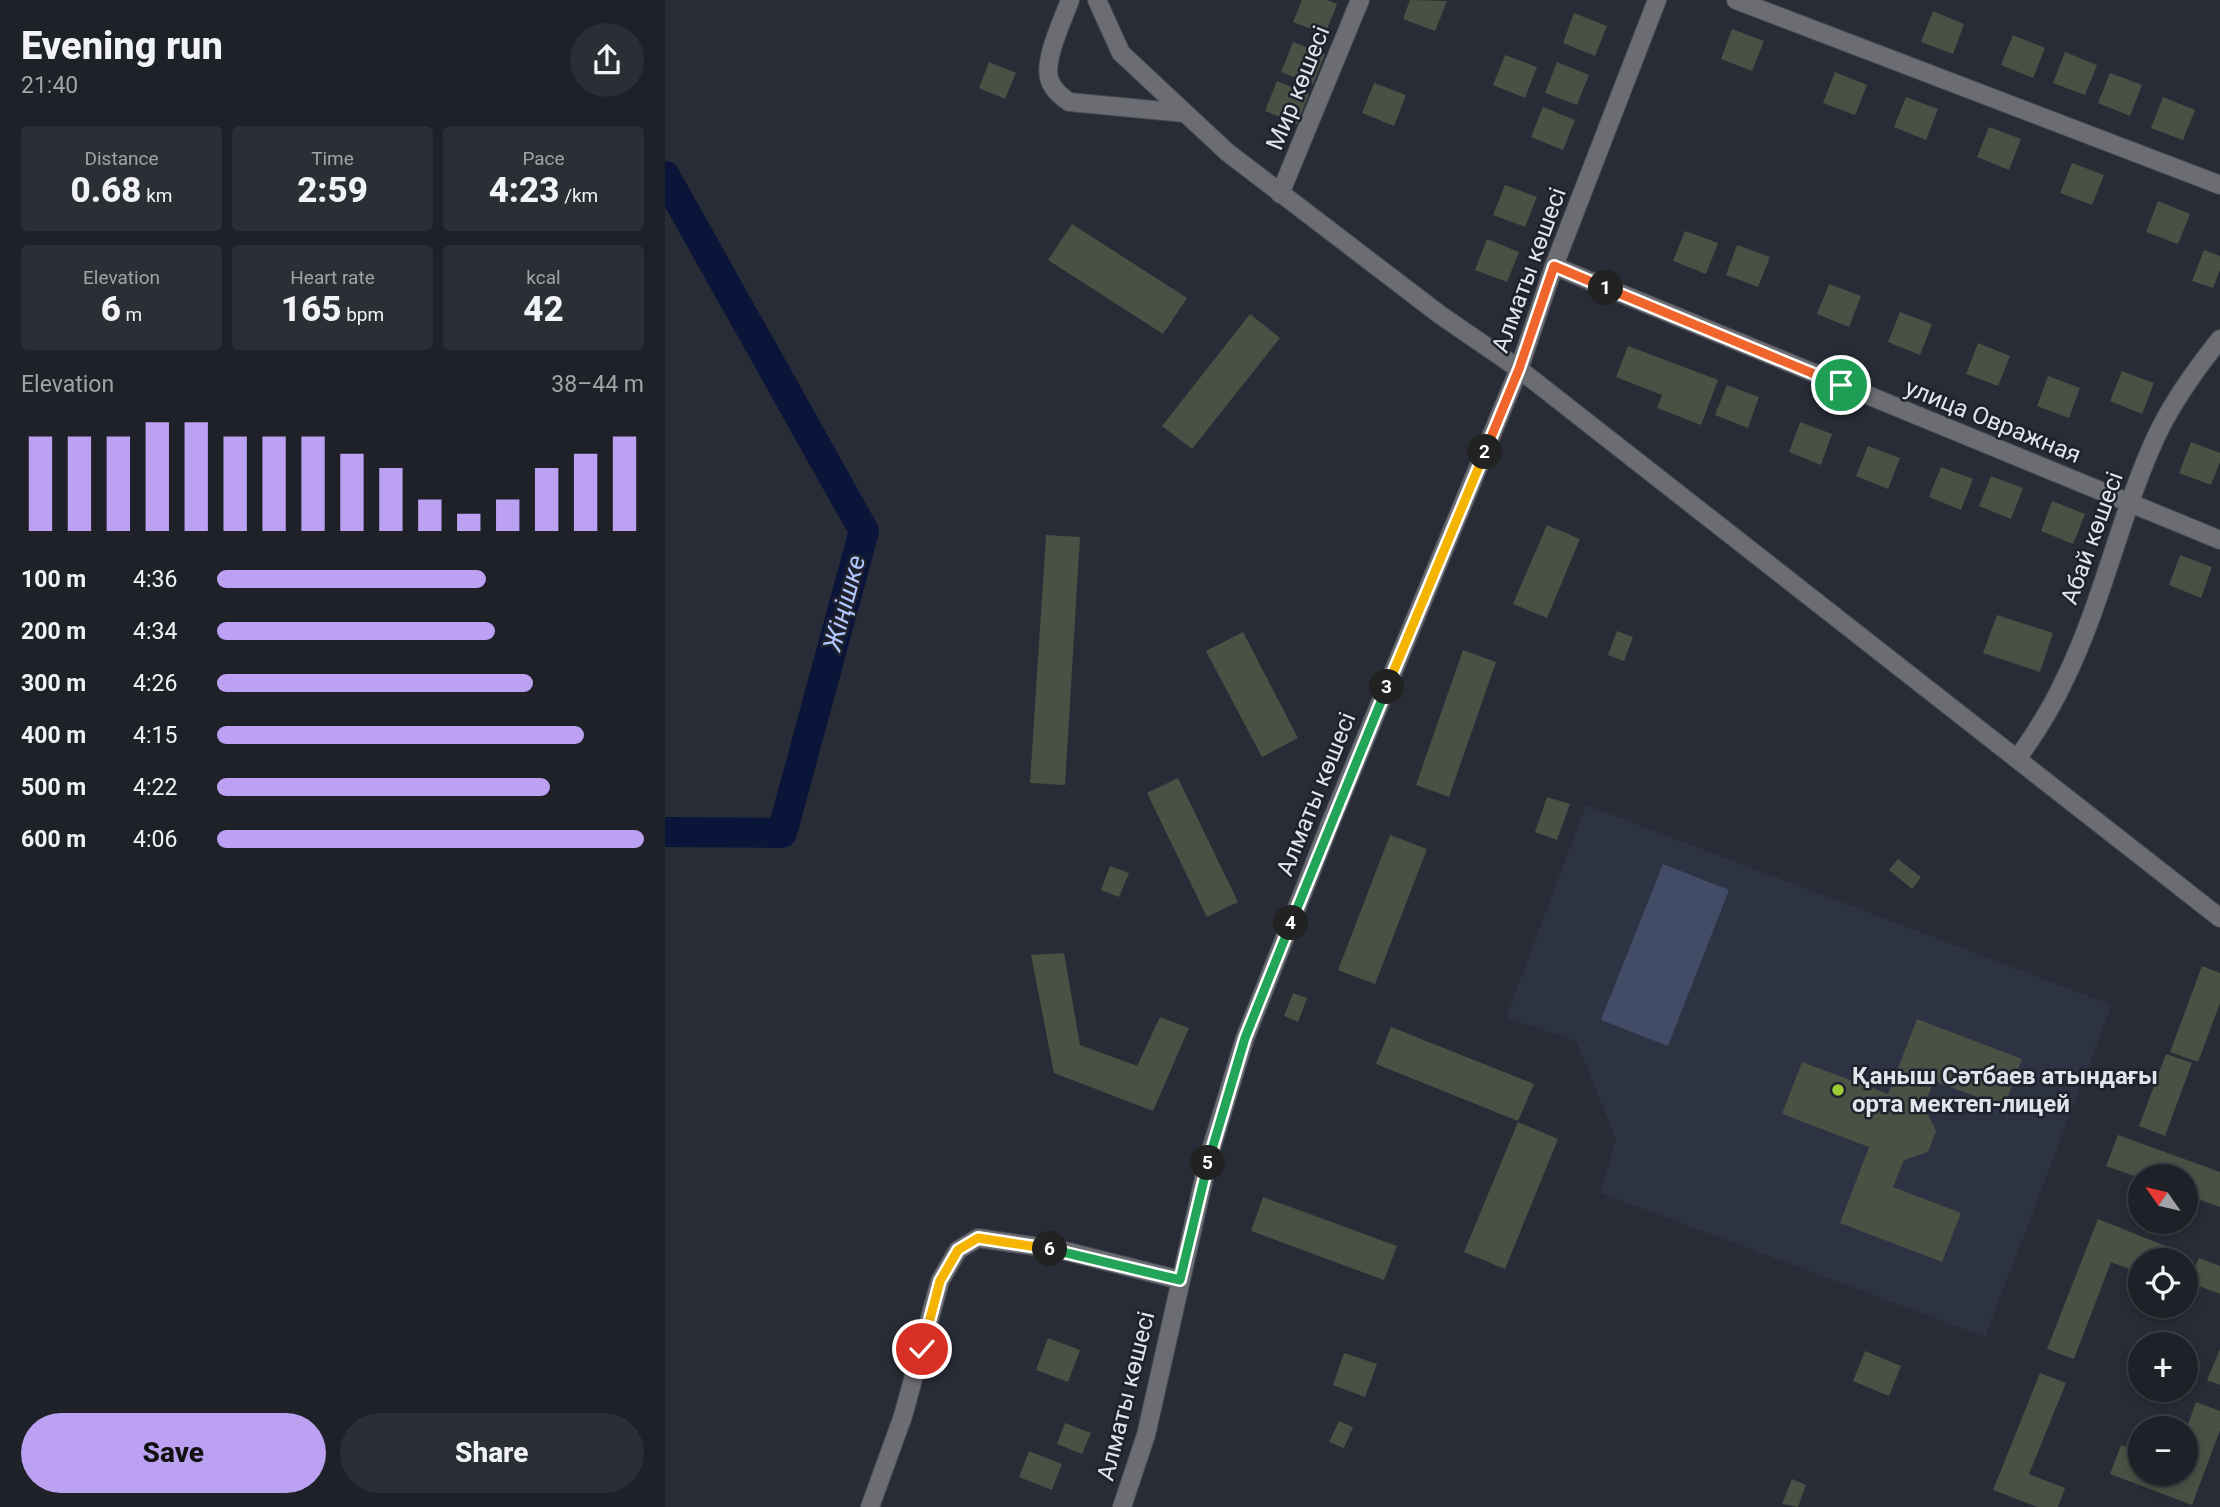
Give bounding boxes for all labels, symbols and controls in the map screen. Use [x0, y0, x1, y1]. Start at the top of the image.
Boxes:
street label: Мир көшесі [1260, 22, 1336, 154]
button: share [570, 23, 644, 97]
text: Evening run [21, 24, 223, 68]
text: 21:40 [21, 72, 78, 99]
text: Distance [85, 147, 158, 170]
text: Time [311, 147, 354, 170]
text: Pace [522, 147, 565, 170]
text: 0.68 [71, 170, 141, 211]
text: 2:59 [297, 170, 368, 211]
text: 4:23 [489, 170, 559, 211]
text: km [141, 184, 172, 207]
text: /km [559, 184, 598, 207]
street label: Алматы көшесі [1486, 184, 1572, 356]
text: Elevation [83, 266, 160, 289]
text: Heart rate [290, 266, 375, 289]
text: kcal [526, 266, 561, 289]
pin: 1 [1588, 270, 1623, 306]
text: 1 [1600, 276, 1611, 299]
text: 6 [101, 289, 121, 330]
text: 165 [281, 289, 341, 330]
text: 42 [523, 289, 564, 330]
text: m [121, 303, 142, 326]
text: bpm [341, 303, 384, 326]
pin [1811, 355, 1871, 415]
icon: arrive [1822, 366, 1860, 404]
text: Elevation [21, 371, 114, 398]
text: 38–44 m [551, 371, 644, 398]
street label: улица Овражная [1901, 373, 2085, 469]
pin: 2 [1467, 434, 1503, 470]
text: 2 [1479, 440, 1490, 463]
street label: Абай көшесі [2055, 468, 2129, 608]
water label: Жіңішке [816, 552, 871, 656]
text: 100 m [21, 566, 86, 593]
text: 4:36 [133, 566, 177, 593]
text: 200 m [21, 618, 86, 645]
text: 4:34 [133, 618, 177, 645]
text: 300 m [21, 670, 86, 697]
text: 4:26 [133, 670, 177, 697]
pin: 3 [1369, 670, 1405, 704]
text: 3 [1381, 675, 1392, 698]
street label: Алматы көшесі [1271, 708, 1361, 880]
text: 400 m [21, 722, 86, 749]
text: 4:15 [133, 722, 177, 749]
text: 500 m [21, 774, 86, 801]
text: 4:22 [133, 774, 177, 801]
text: 600 m [21, 826, 86, 853]
text: 4:06 [133, 826, 177, 853]
pin: 4 [1273, 906, 1309, 940]
text: 4 [1285, 911, 1296, 934]
place label: Қаныш Сәтбаев атындағы орта мектеп-лицей [1852, 1062, 2158, 1118]
marker: Қаныш Сәтбаев атындағы орта мектеп-лицей [1830, 1082, 1846, 1098]
pin: 5 [1191, 1146, 1225, 1180]
text: 5 [1202, 1151, 1213, 1174]
north arrow [2128, 1164, 2198, 1234]
map controls [2128, 1164, 2198, 1486]
pin: 6 [1033, 1232, 1067, 1266]
text: 6 [1044, 1237, 1055, 1260]
button: locate [2128, 1248, 2198, 1318]
street label: Алматы көшесі [1091, 1308, 1161, 1484]
pin [892, 1319, 952, 1379]
icon: check [903, 1330, 941, 1368]
button: + [2128, 1332, 2198, 1402]
button: Save [21, 1413, 326, 1493]
button: Share [340, 1413, 644, 1493]
button: − [2128, 1416, 2198, 1486]

